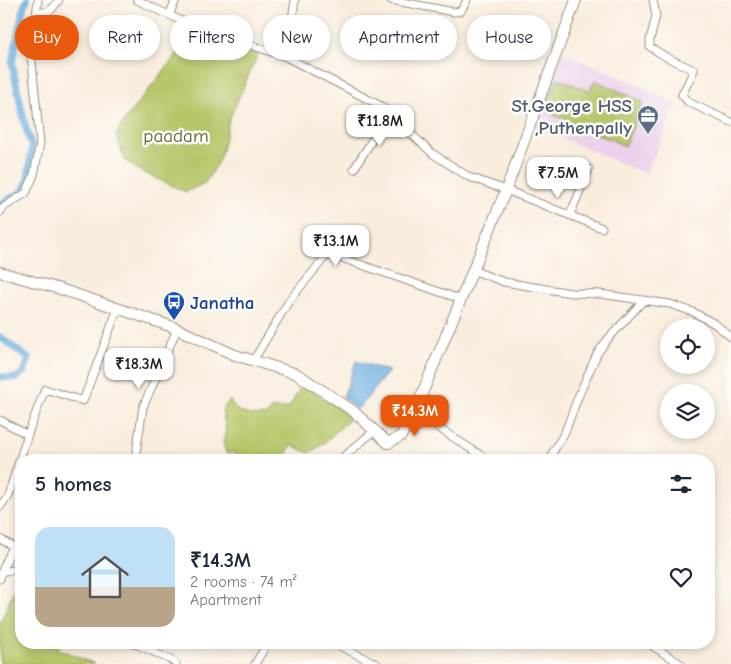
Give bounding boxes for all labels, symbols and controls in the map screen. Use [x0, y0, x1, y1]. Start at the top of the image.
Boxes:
chip: Buy [15, 15, 79, 60]
chip: Rent [89, 15, 160, 60]
chip: Filters [170, 15, 253, 60]
chip: New [263, 15, 330, 60]
chip: Apartment [340, 15, 457, 60]
chip: House [467, 15, 551, 60]
place label: St.George HSS ,Puthenpally [511, 95, 632, 139]
pin: ₹11.8M [339, 104, 421, 147]
office icon: St.George HSS ,Puthenpally [636, 104, 660, 135]
text: ₹11.8M [357, 112, 403, 130]
park label: paadam [143, 125, 209, 147]
pin: ₹7.5M [523, 156, 593, 199]
text: ₹7.5M [538, 164, 578, 182]
pin: ₹13.1M [295, 224, 377, 267]
text: ₹13.1M [313, 232, 359, 250]
bus stop icon: Janatha [162, 290, 186, 321]
place label: Janatha [190, 292, 255, 314]
map controls [660, 319, 715, 439]
button: locate [660, 319, 715, 374]
pin: ₹18.3M [98, 348, 180, 390]
text: ₹18.3M [115, 355, 163, 373]
button: layers [660, 384, 715, 439]
pin: ₹14.3M [374, 394, 456, 437]
text: ₹14.3M [392, 402, 438, 420]
icon: filters [667, 470, 695, 498]
text: 5 homes [35, 472, 112, 496]
icon: home [75, 547, 135, 607]
text: ₹14.3M [190, 548, 251, 572]
icon: heart [667, 563, 695, 591]
text: 2 rooms · 74 m² [190, 573, 297, 591]
text: Apartment [190, 591, 262, 609]

